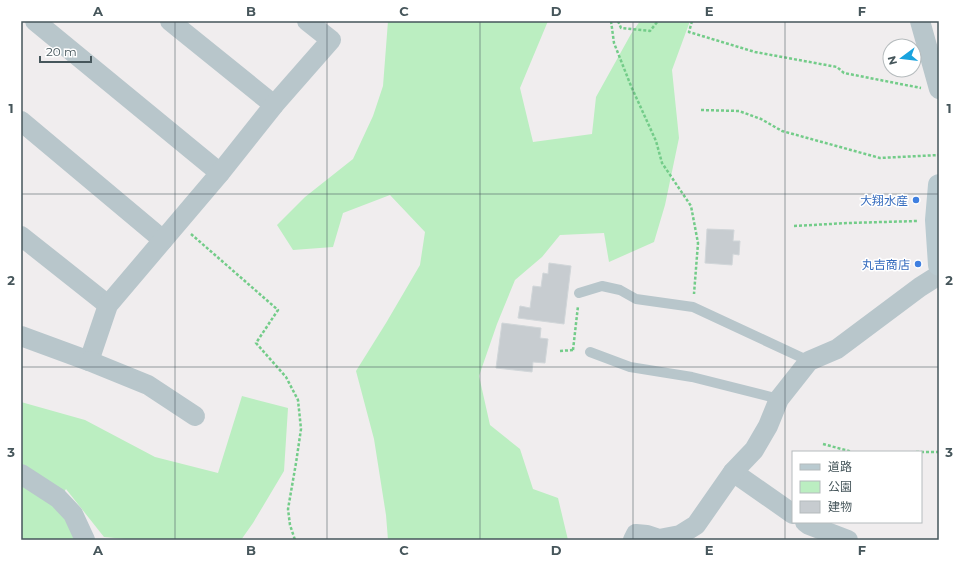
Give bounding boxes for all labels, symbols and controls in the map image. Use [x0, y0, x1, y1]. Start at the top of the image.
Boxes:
text: A [92, 3, 104, 19]
text: B [246, 3, 256, 19]
text: C [399, 3, 409, 19]
text: D [551, 3, 562, 19]
text: E [705, 3, 714, 19]
text: F [858, 3, 866, 19]
scale bar [40, 38, 91, 64]
north arrow [882, 38, 922, 78]
text: 20 m [46, 44, 77, 59]
text: N [884, 54, 900, 67]
text: 1 [8, 100, 14, 116]
text: 1 [946, 100, 952, 116]
place label: 大翔水産 [860, 193, 908, 208]
marker: 大翔水産 [911, 195, 921, 205]
place label: 丸吉商店 [862, 257, 910, 272]
marker: 丸吉商店 [913, 259, 923, 269]
text: 2 [7, 272, 15, 288]
text: 2 [945, 272, 953, 288]
text: 3 [6, 444, 15, 460]
text: 3 [944, 444, 953, 460]
legend [792, 451, 922, 523]
text: 道路 [828, 459, 852, 474]
text: 公園 [828, 479, 852, 494]
text: 建物 [828, 499, 852, 514]
text: A [92, 542, 104, 558]
text: B [246, 542, 256, 558]
text: C [399, 542, 409, 558]
text: D [551, 542, 562, 558]
text: E [705, 542, 714, 558]
text: F [858, 542, 866, 558]

